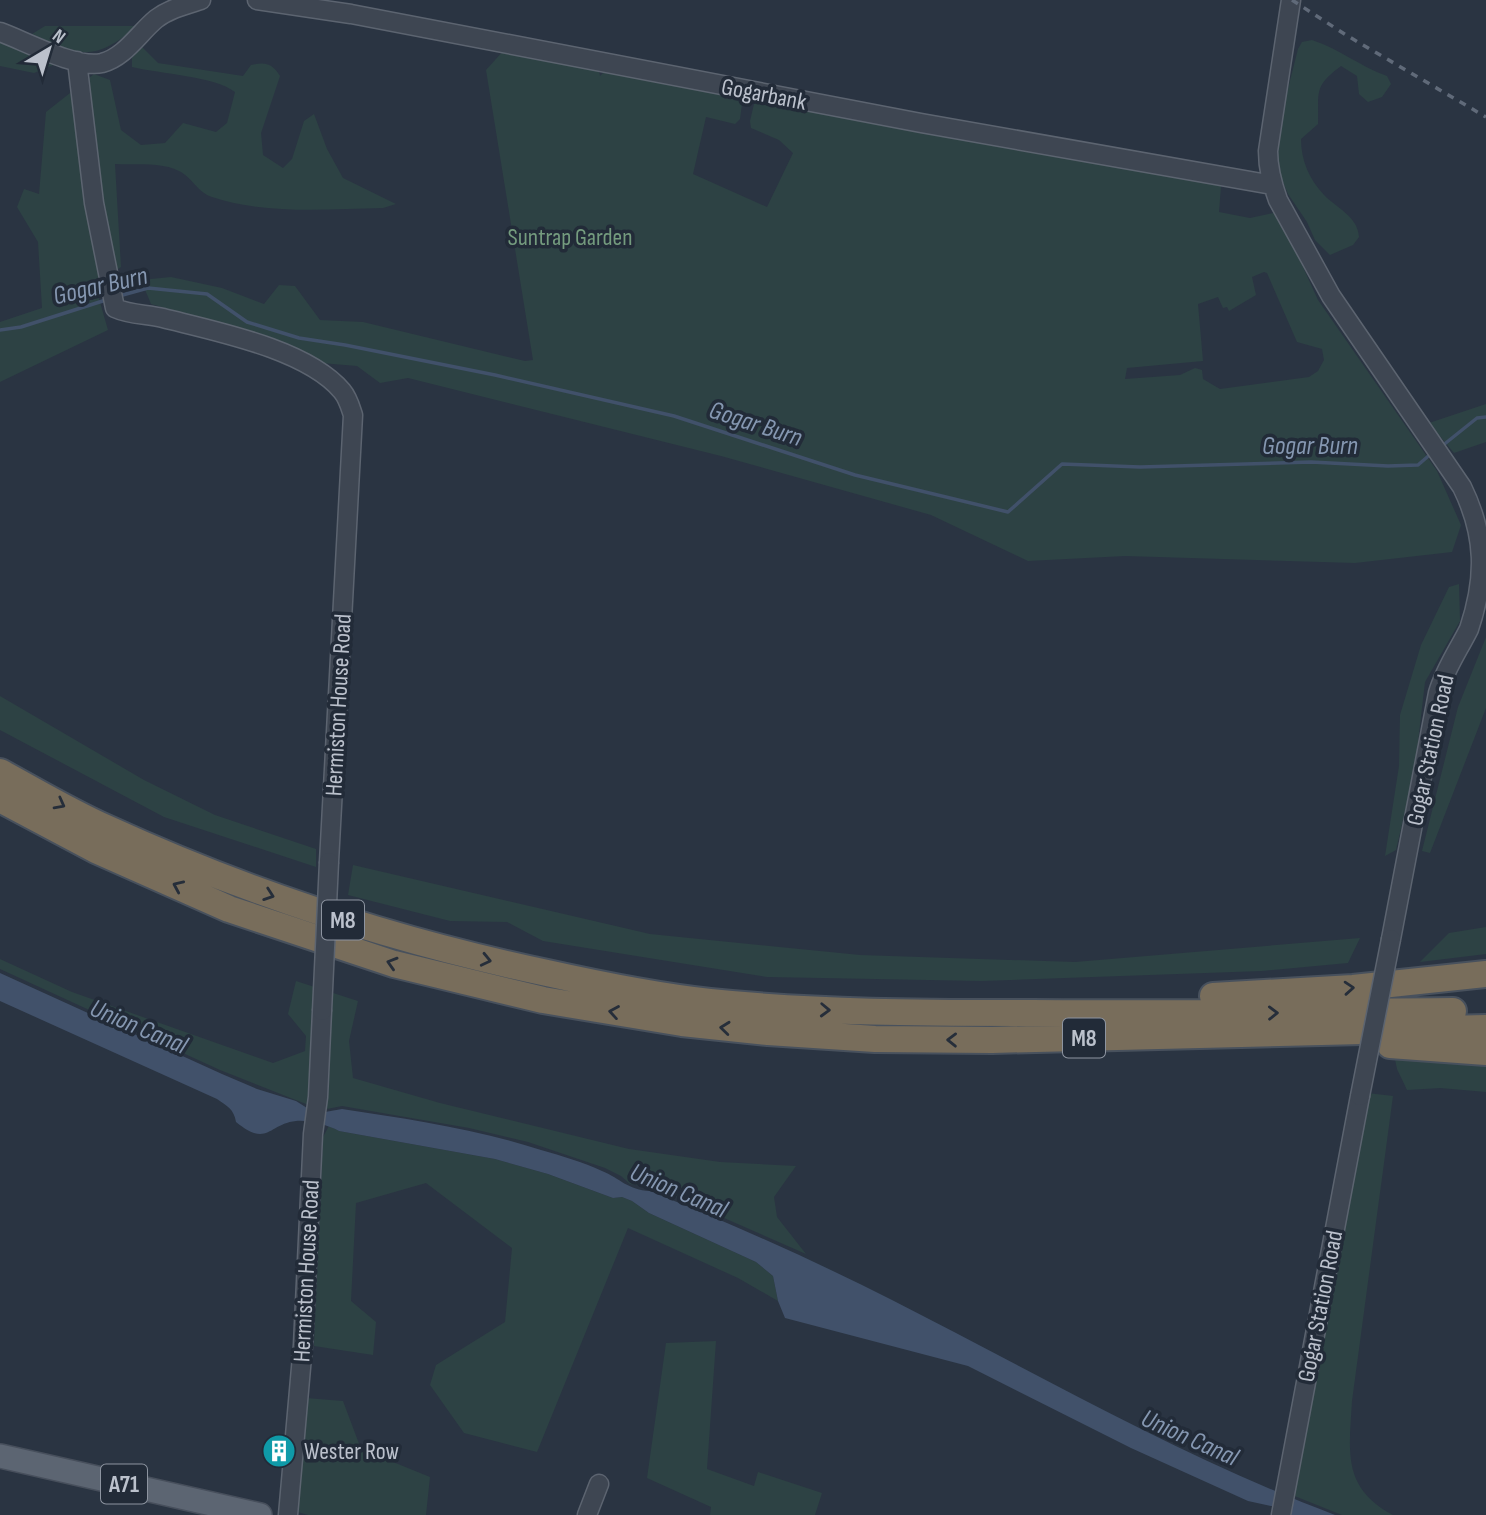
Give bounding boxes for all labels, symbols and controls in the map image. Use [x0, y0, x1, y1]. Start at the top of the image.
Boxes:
north arrow [14, 14, 84, 84]
text: N [47, 25, 70, 49]
street label: Gogarbank [719, 72, 809, 117]
park label: Suntrap Garden [507, 223, 633, 252]
water label: Gogar Burn [50, 261, 151, 312]
water label: Gogar Burn [705, 395, 806, 454]
water label: Gogar Burn [1262, 431, 1358, 462]
street label: Hermiston House Road [319, 613, 358, 797]
street label: Gogar Station Road [1400, 672, 1461, 828]
one-way arrow [53, 796, 65, 809]
one-way arrow [173, 880, 186, 894]
one-way arrow [262, 887, 274, 901]
road number: M8 [322, 900, 364, 939]
one-way arrow [480, 952, 492, 966]
one-way arrow [387, 956, 399, 971]
one-way arrow [1344, 981, 1355, 996]
water label: Union Canal [85, 993, 193, 1062]
one-way arrow [820, 1003, 831, 1018]
one-way arrow [608, 1005, 620, 1020]
one-way arrow [1268, 1005, 1279, 1021]
road number: M8 [1063, 1018, 1105, 1058]
one-way arrow [720, 1021, 731, 1036]
one-way arrow [947, 1032, 957, 1048]
water label: Union Canal [625, 1157, 733, 1226]
street label: Hermiston House Road [287, 1179, 326, 1363]
street label: Gogar Station Road [1292, 1228, 1349, 1384]
water label: Union Canal [1136, 1403, 1244, 1474]
building icon: Wester Row [260, 1432, 298, 1470]
place label: Wester Row [304, 1437, 399, 1466]
road number: A71 [101, 1464, 147, 1504]

